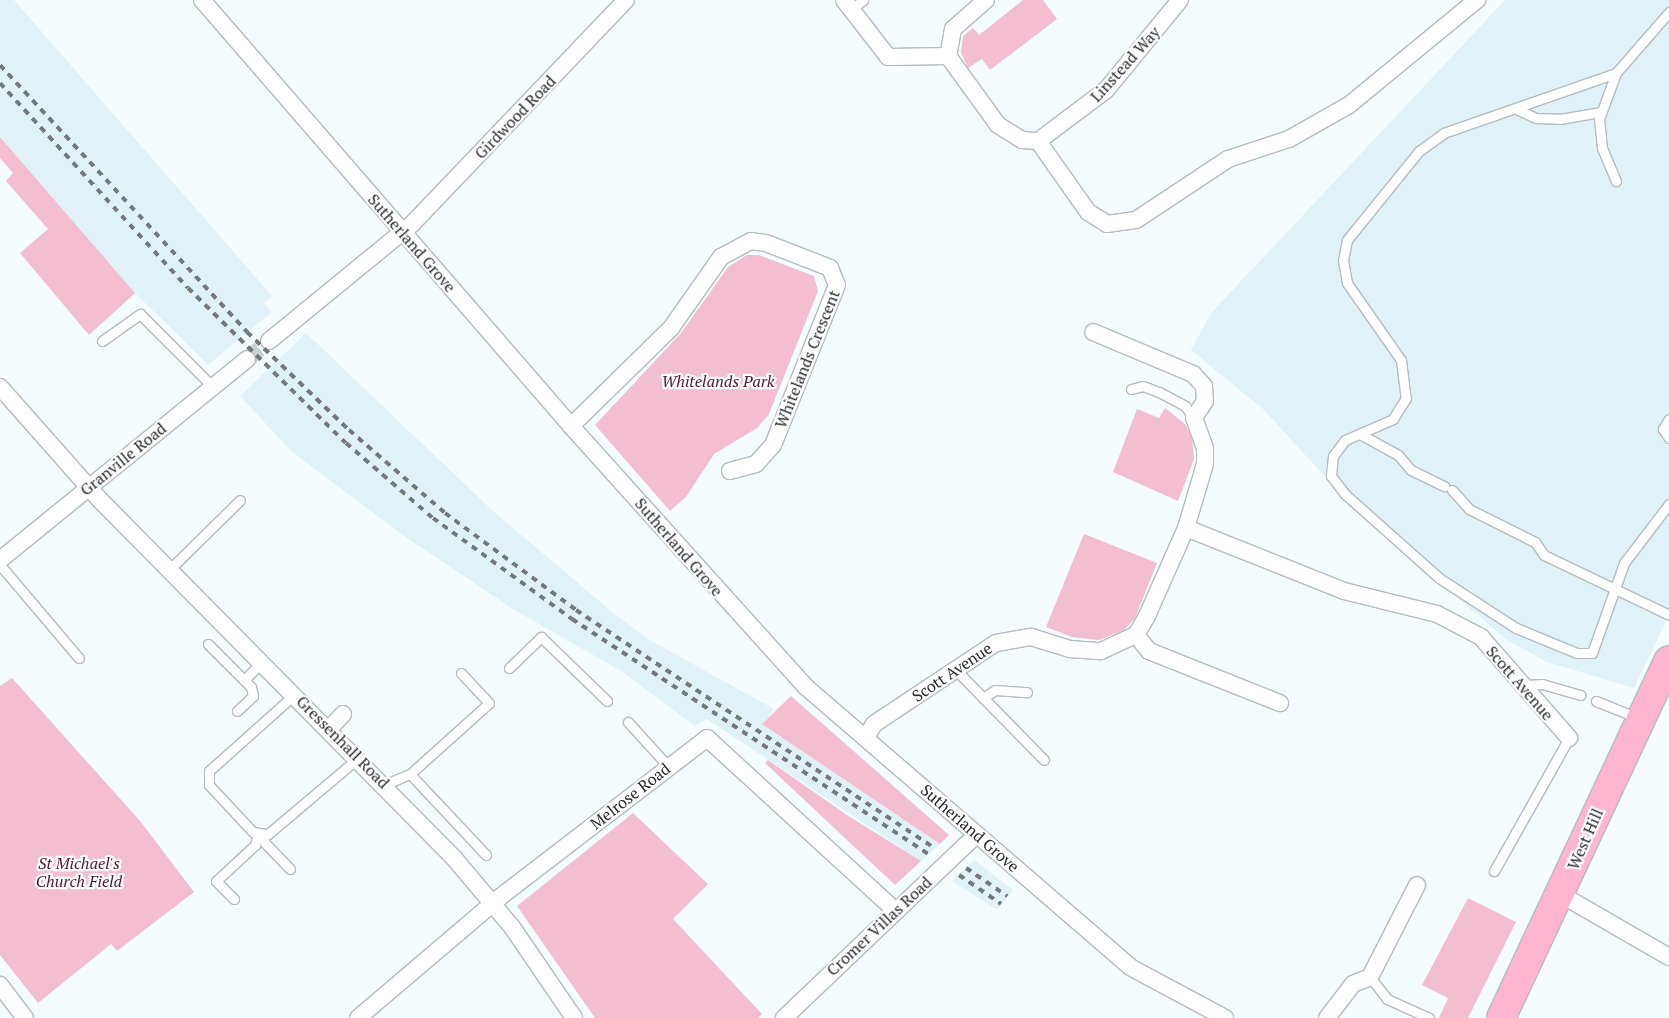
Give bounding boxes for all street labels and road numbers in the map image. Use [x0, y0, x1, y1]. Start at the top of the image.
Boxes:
street label: Linstead Way [1086, 22, 1164, 106]
street label: Girdwood Road [470, 71, 560, 163]
street label: Sutherland Grove [364, 190, 460, 296]
street label: Whitelands Crescent [771, 287, 843, 431]
street label: Granville Road [76, 419, 170, 499]
street label: Sutherland Grove [631, 494, 727, 600]
street label: Scott Avenue [908, 638, 996, 706]
street label: Scott Avenue [1482, 642, 1558, 724]
street label: Gressenhall Road [293, 692, 393, 792]
street label: Melrose Road [586, 759, 674, 833]
street label: Sutherland Grove [917, 780, 1023, 876]
street label: West Hill [1563, 805, 1607, 873]
street label: Cromer Villas Road [822, 872, 936, 980]

